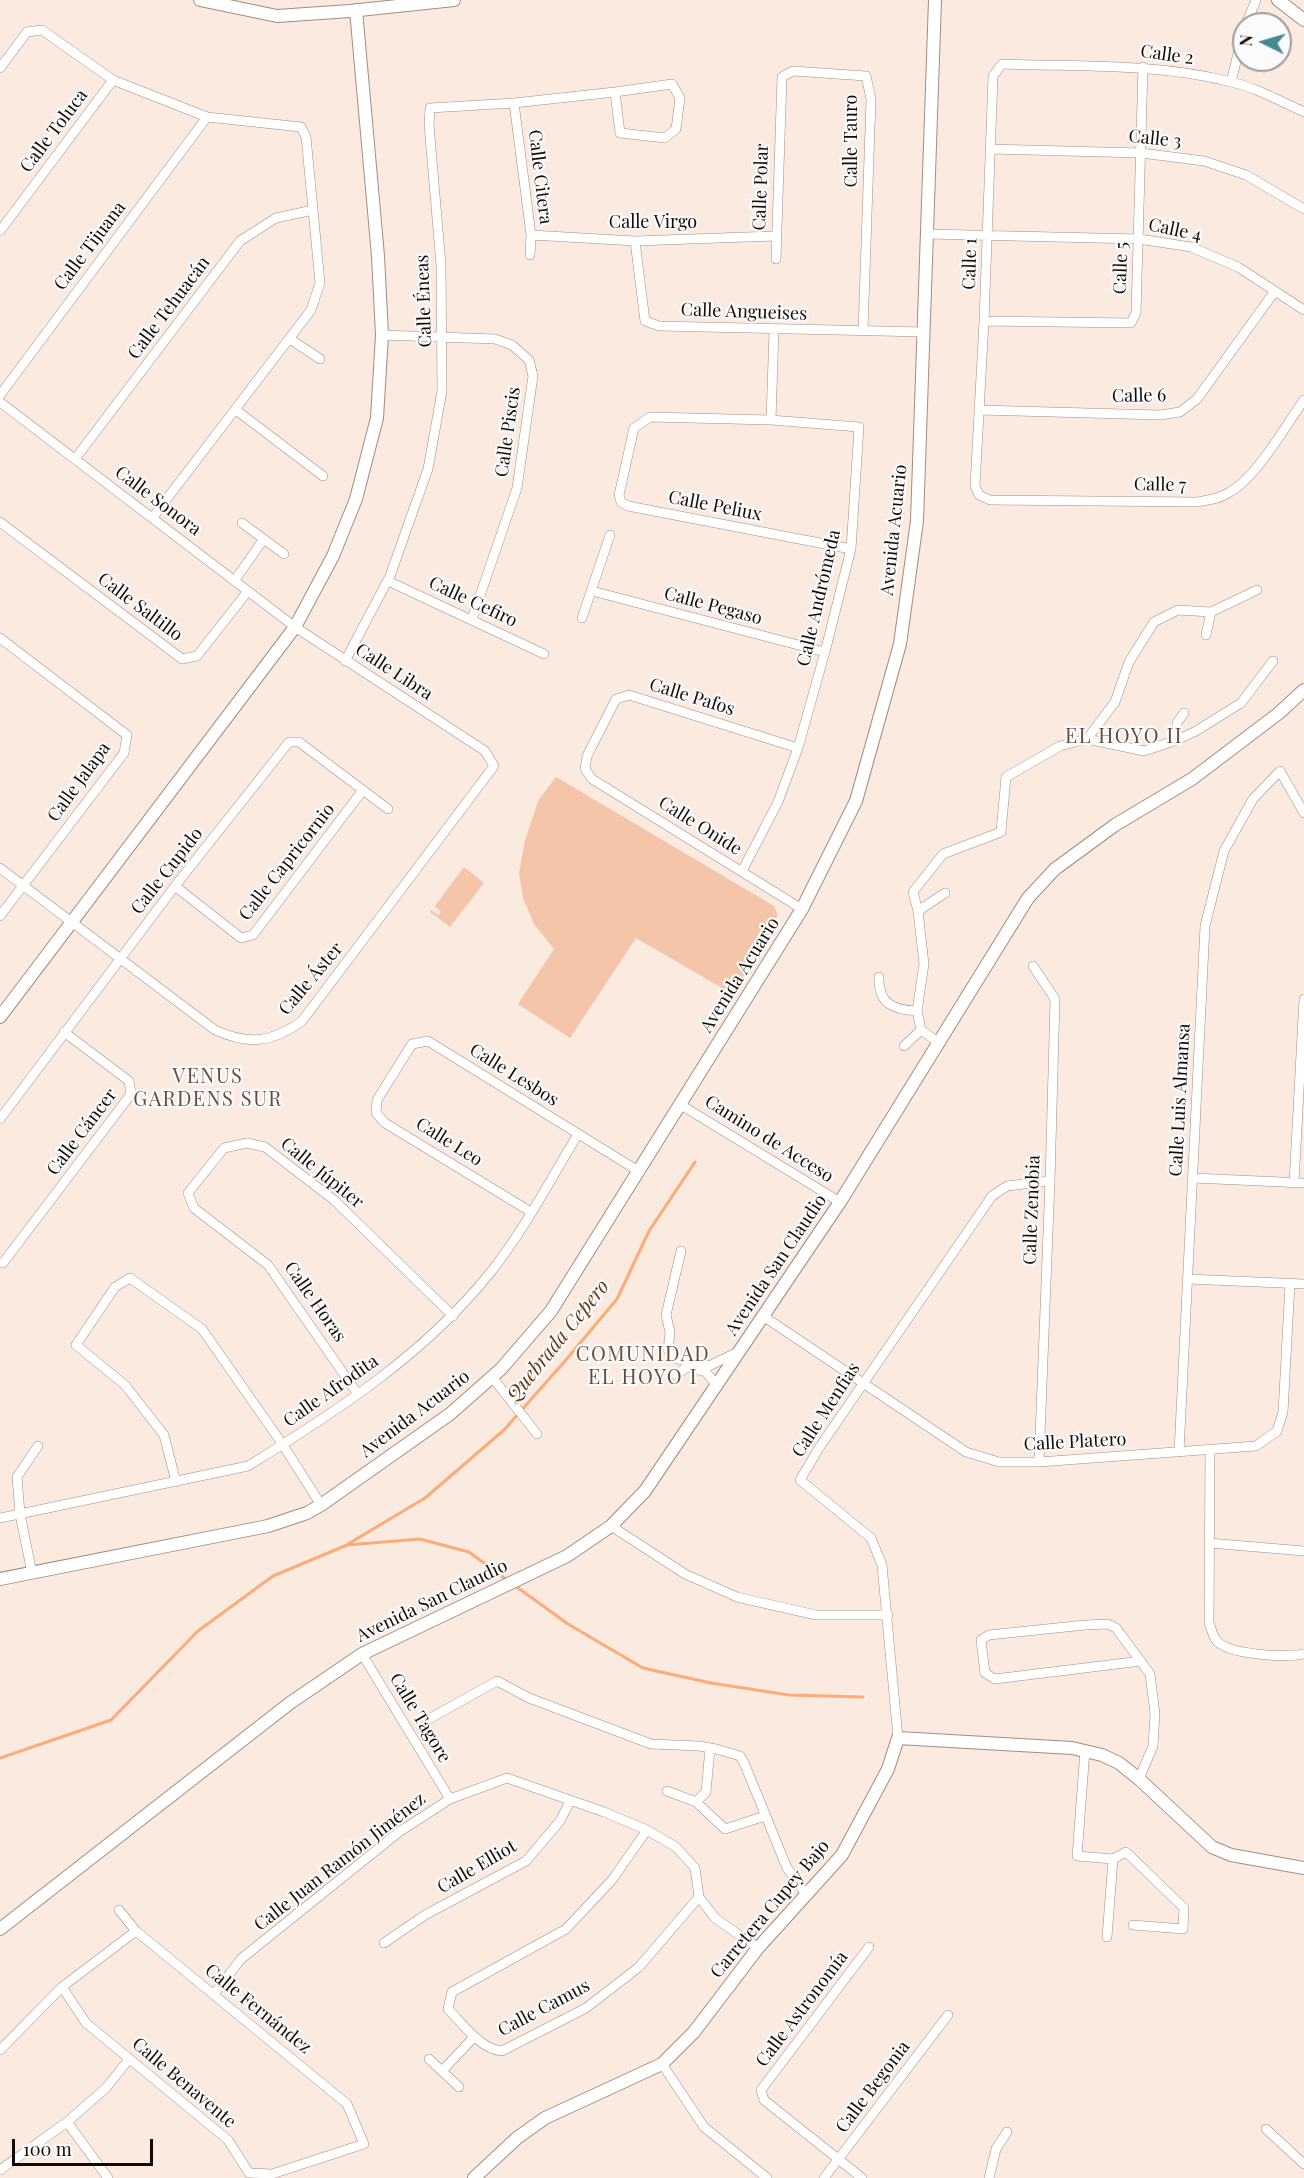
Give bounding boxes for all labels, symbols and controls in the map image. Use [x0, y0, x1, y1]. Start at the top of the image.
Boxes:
north arrow [1232, 12, 1292, 72]
text: N [1235, 34, 1257, 47]
street label: Calle 2 [1139, 41, 1195, 69]
street label: Calle Toluca [16, 85, 92, 177]
street label: Calle Tauro [840, 95, 862, 187]
street label: Calle 3 [1127, 125, 1183, 153]
street label: Calle Citera [523, 128, 557, 226]
street label: Calle Polar [749, 143, 773, 231]
street label: Calle Tijuana [50, 197, 130, 295]
street label: Calle Virgo [609, 211, 697, 233]
street label: Calle 4 [1146, 214, 1204, 246]
street label: Calle 1 [958, 238, 982, 290]
street label: Calle 5 [1109, 241, 1133, 295]
street label: Calle Tehuacán [123, 252, 215, 364]
street label: Calle Éneas [412, 254, 436, 348]
street label: Calle Angueises [680, 299, 808, 325]
street label: Calle Piscis [491, 385, 525, 479]
street label: Calle 6 [1112, 385, 1166, 407]
street label: Calle Sonora [111, 462, 205, 540]
street label: Avenida Acuario [876, 463, 912, 597]
street label: Calle 7 [1134, 474, 1186, 496]
street label: Calle Peliux [666, 486, 764, 526]
street label: Calle Andrómeda [793, 528, 845, 668]
street label: Calle Saltillo [93, 568, 187, 646]
street label: Calle Cefiro [425, 572, 521, 632]
street label: Calle Pegaso [662, 583, 764, 629]
street label: Calle Libra [351, 639, 437, 705]
street label: Calle Pafos [647, 674, 737, 720]
district label: EL HOYO II [1065, 725, 1183, 749]
street label: Calle Jalapa [43, 738, 115, 826]
street label: Calle Onide [654, 792, 746, 860]
street label: Calle Capricornio [235, 799, 339, 925]
street label: Calle Cupido [126, 823, 208, 919]
street label: Avenida Acuario [696, 913, 784, 1037]
street label: Calle Áster [274, 938, 348, 1020]
street label: Calle Luis Almansa [1165, 1023, 1195, 1177]
street label: Calle Lesbos [466, 1039, 562, 1111]
district label: VENUS GARDENS SUR [133, 1065, 283, 1112]
street label: Calle Cáncer [42, 1084, 122, 1180]
street label: Camino de Acceso [701, 1091, 837, 1187]
street label: Calle Leo [412, 1113, 486, 1171]
street label: Calle Júpiter [276, 1133, 368, 1213]
street label: Calle Zenobia [1019, 1155, 1045, 1265]
street label: Avenida San Claudio [721, 1190, 831, 1340]
street label: Calle Horas [279, 1258, 351, 1346]
water label: Quebrada Cepero [501, 1275, 615, 1407]
district label: COMUNIDAD EL HOYO I [576, 1343, 710, 1390]
street label: Calle Afrodita [279, 1350, 383, 1432]
street label: Calle Menfias [787, 1359, 865, 1461]
street label: Avenida Acuario [356, 1366, 474, 1462]
street label: Calle Platero [1023, 1429, 1127, 1455]
street label: Avenida San Claudio [353, 1555, 511, 1647]
street label: Calle Tagore [385, 1669, 455, 1767]
street label: Calle Juan Ramón Jiménez [250, 1788, 430, 1936]
street label: Calle Elliot [434, 1836, 520, 1898]
street label: Carretera Cupey Bajo [706, 1836, 834, 1982]
street label: Calle Astronomía [752, 1947, 852, 2071]
street label: Calle Fernández [200, 1960, 316, 2058]
street label: Calle Camus [494, 1975, 594, 2041]
street label: Calle Benavente [128, 2033, 240, 2133]
street label: Calle Begonia [831, 2037, 915, 2137]
scale bar [15, 2127, 156, 2165]
text: 100 m [23, 2137, 72, 2161]

